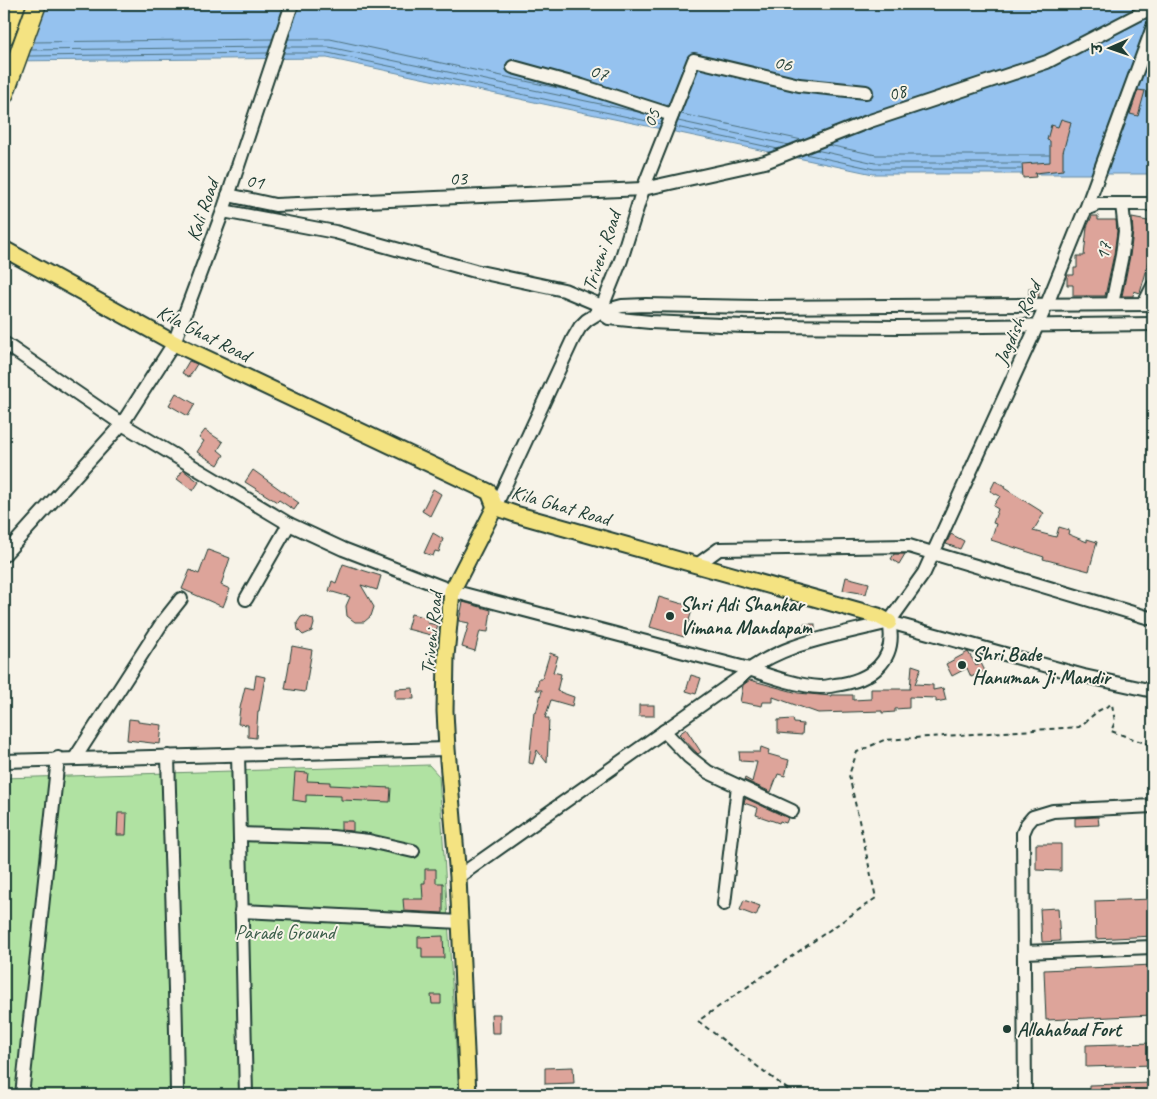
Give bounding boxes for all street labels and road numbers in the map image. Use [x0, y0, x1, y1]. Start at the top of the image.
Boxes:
street label: 06 [771, 49, 795, 78]
street label: 07 [587, 58, 612, 87]
street label: 08 [885, 77, 911, 107]
street label: 05 [637, 104, 667, 131]
street label: 03 [449, 166, 469, 191]
street label: 01 [244, 168, 267, 196]
street label: Kali Road [180, 173, 226, 244]
street label: Triveni Road [576, 205, 628, 294]
street label: 17 [1090, 239, 1118, 262]
street label: Jagdish Road [988, 275, 1048, 370]
street label: Kila Ghat Road [153, 299, 257, 369]
street label: Kila Ghat Road [509, 479, 616, 532]
street label: Triveni Road [415, 587, 449, 676]

